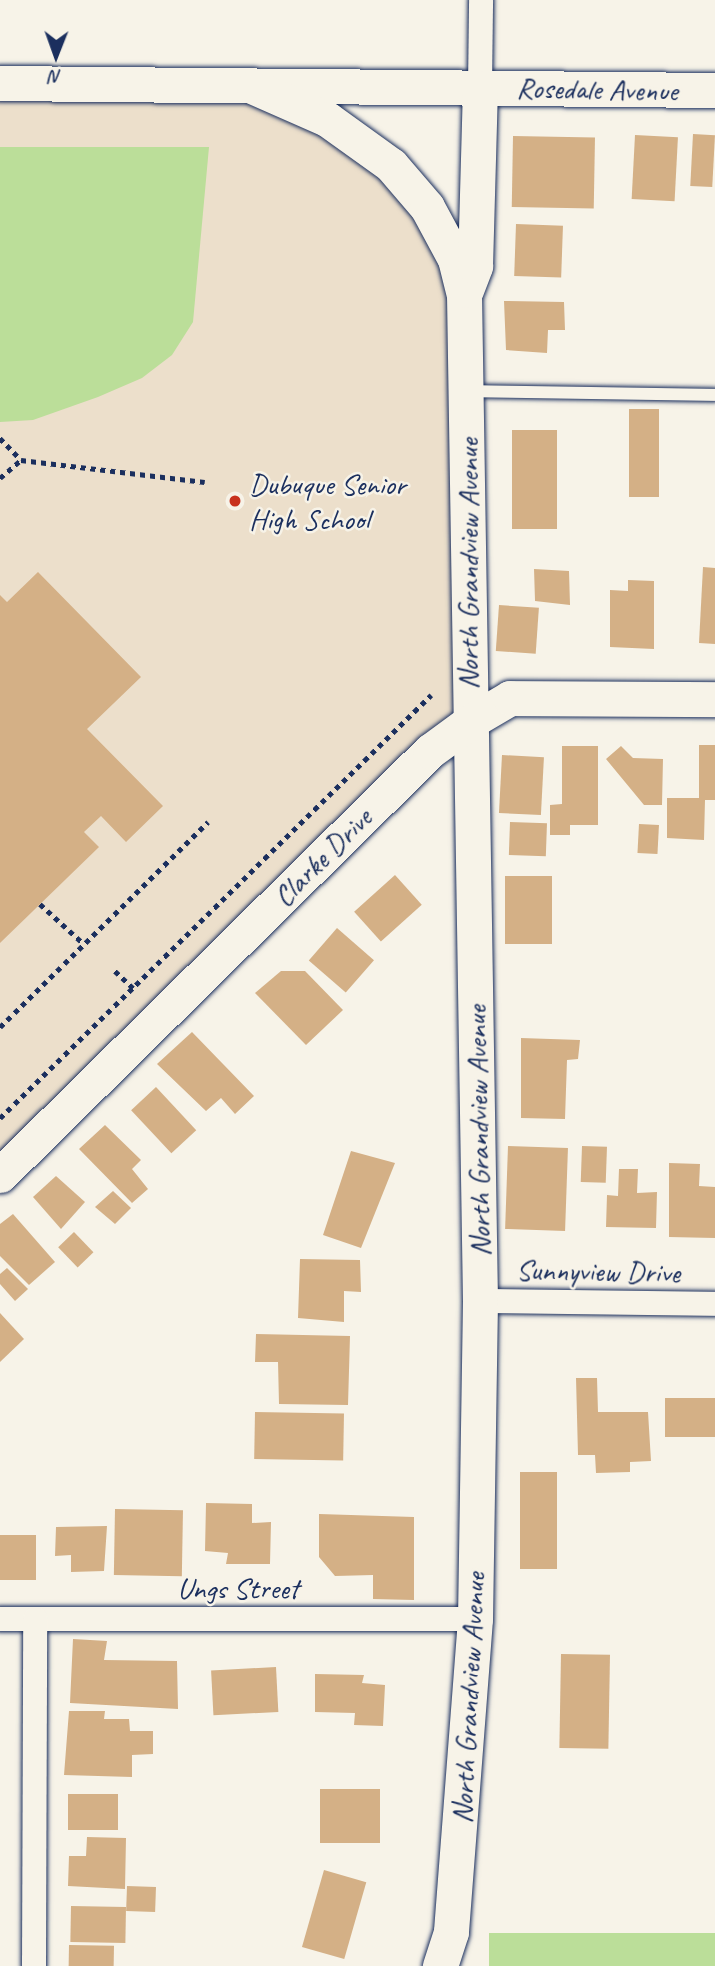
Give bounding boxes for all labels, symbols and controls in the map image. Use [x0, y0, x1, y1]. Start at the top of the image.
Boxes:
north arrow [21, 21, 91, 91]
text: N [50, 65, 62, 89]
street label: Rosedale Avenue [516, 70, 678, 108]
street label: North Grandview Avenue [450, 439, 486, 689]
place label: Dubuque Senior High School [249, 466, 405, 536]
marker: Dubuque Senior High School [227, 493, 243, 509]
street label: Clarke Drive [265, 800, 379, 914]
street label: North Grandview Avenue [458, 1005, 498, 1257]
street label: Sunnyview Drive [516, 1252, 680, 1290]
street label: Ungs Street [177, 1570, 299, 1606]
street label: North Grandview Avenue [443, 1572, 493, 1824]

